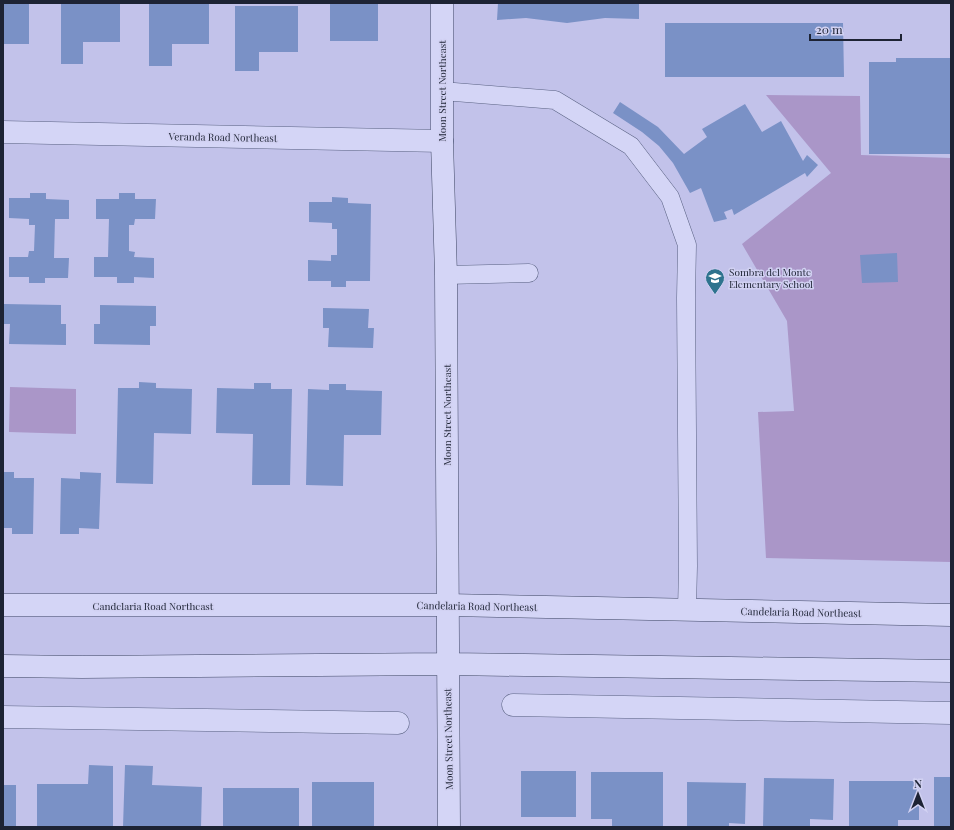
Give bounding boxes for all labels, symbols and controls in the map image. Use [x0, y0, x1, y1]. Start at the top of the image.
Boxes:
scale bar [810, 16, 901, 42]
text: 20 m [816, 21, 843, 37]
street label: Moon Street Northeast [435, 40, 449, 142]
street label: Veranda Road Northeast [167, 129, 278, 145]
place label: Sombra del Monte Elementary School [729, 265, 813, 291]
school or university icon: Sombra del Monte Elementary School [704, 267, 726, 295]
street label: Moon Street Northeast [440, 364, 454, 466]
street label: Candelaria Road Northeast [416, 598, 538, 614]
street label: Candelaria Road Northeast [93, 599, 214, 613]
street label: Candelaria Road Northeast [740, 604, 862, 620]
street label: Moon Street Northeast [440, 688, 456, 790]
north arrow [898, 774, 938, 814]
text: N [914, 776, 922, 791]

